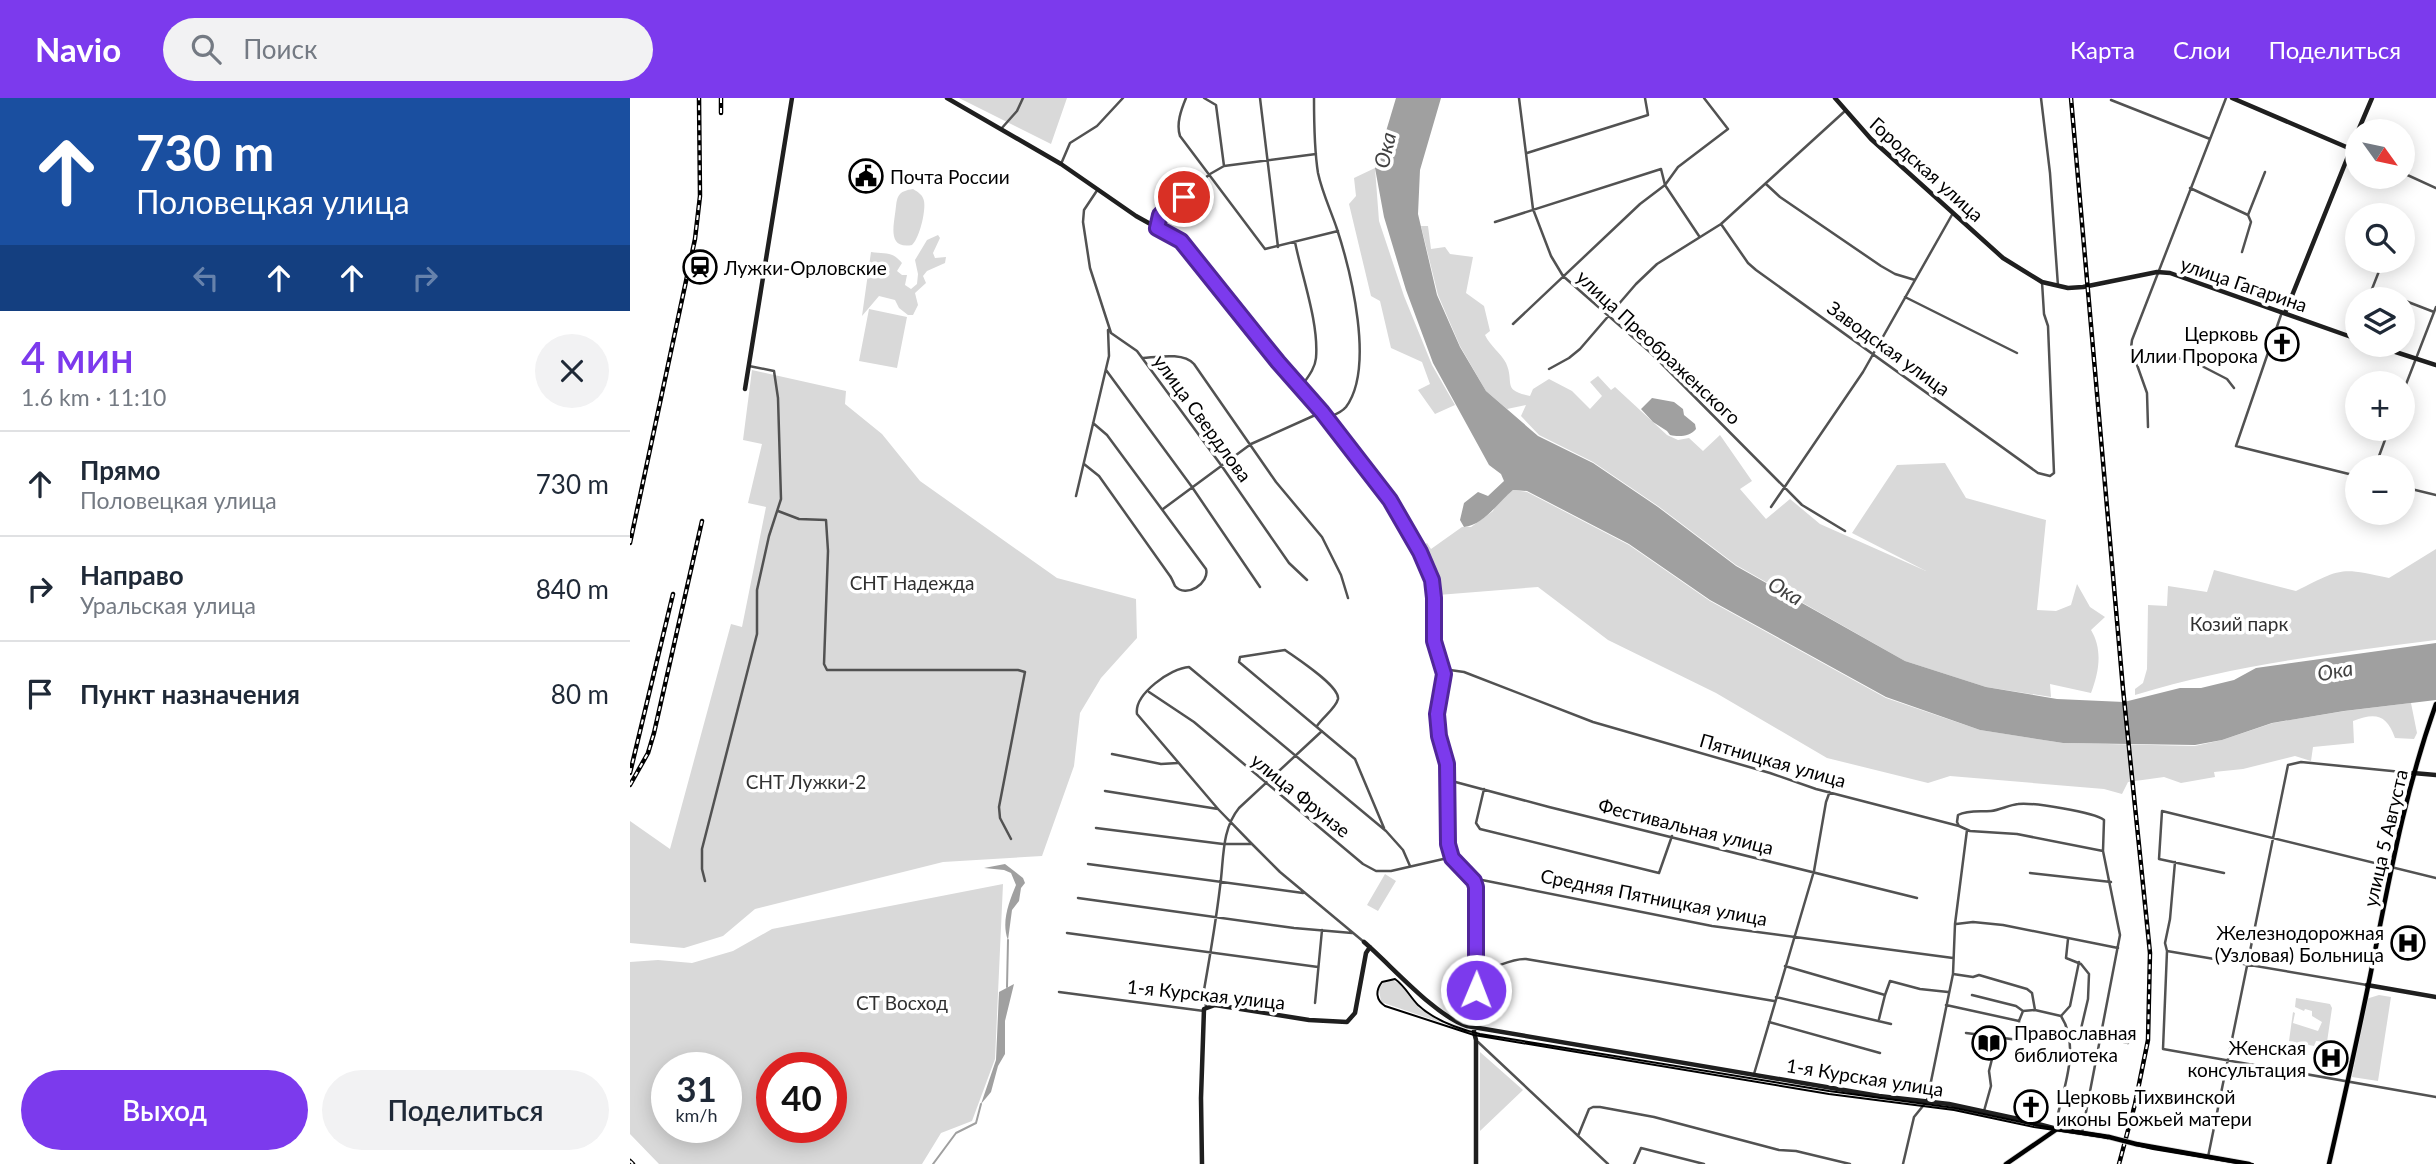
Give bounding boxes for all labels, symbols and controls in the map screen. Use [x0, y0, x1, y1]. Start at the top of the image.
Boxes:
search box [163, 18, 653, 81]
text: Navio [35, 29, 121, 69]
icon: search [187, 30, 225, 68]
text: Поиск [243, 33, 317, 65]
text: Карта [2070, 35, 2135, 64]
text: Слои [2173, 35, 2230, 64]
text: Поделиться [2268, 35, 2401, 64]
street label: Городская улица [1865, 112, 1989, 226]
north arrow [2345, 119, 2415, 189]
map controls [2345, 119, 2415, 525]
text: 730 m [136, 123, 274, 181]
icon: ahead [21, 126, 112, 217]
water label: Ока [1368, 130, 1400, 170]
public building icon: Почта России [847, 157, 885, 195]
place label: Почта России [890, 165, 1010, 188]
pin [1154, 167, 1214, 227]
icon: arrive [1165, 178, 1203, 216]
text: Половецкая улица [136, 182, 410, 221]
button: search [2345, 203, 2415, 273]
station icon: Лужки-Орловские [681, 248, 719, 286]
street label: улица Гагарина [2178, 252, 2310, 316]
place label: Лужки-Орловские [723, 256, 887, 279]
icon: left [187, 259, 225, 297]
icon: ahead [260, 259, 298, 297]
icon: ahead [333, 259, 371, 297]
icon: right [406, 259, 444, 297]
street label: улица Преображенского [1572, 265, 1746, 429]
button: layers [2345, 287, 2415, 357]
street label: Заводская улица [1823, 296, 1955, 400]
place label: Церковь Илии Пророка [2130, 322, 2258, 367]
church icon: Церковь Илии Пророка [2263, 325, 2301, 363]
text: 4 мин [21, 332, 134, 382]
button: close [535, 334, 609, 408]
street label: улица Свердлова [1149, 350, 1257, 486]
button: + [2345, 371, 2415, 441]
text: 1.6 km · 11:10 [21, 383, 166, 411]
text: Прямо [80, 454, 161, 486]
button: − [2345, 455, 2415, 525]
icon: ahead [21, 465, 59, 503]
text: 730 m [536, 468, 609, 500]
text: Половецкая улица [80, 486, 277, 514]
text: Направо [80, 559, 184, 591]
icon: right [21, 570, 59, 608]
water label: Ока [1764, 570, 1808, 610]
park label: СНТ Надежда [850, 571, 974, 594]
text: 840 m [536, 573, 609, 605]
text: Уральская улица [80, 591, 256, 619]
park label: Козий парк [2190, 612, 2288, 635]
water label: Ока [2315, 655, 2355, 685]
icon: arrive [21, 675, 59, 713]
text: Пункт назначения [80, 678, 300, 710]
text: 80 m [551, 678, 609, 710]
street label: Пятницкая улица [1697, 728, 1849, 792]
street label: улица Фрунзе [1247, 748, 1355, 842]
street label: улица 5 Августа [2358, 767, 2412, 909]
park label: СНТ Лужки-2 [746, 770, 866, 793]
street label: Фестивальная улица [1596, 793, 1776, 859]
street label: Средняя Пятницкая улица [1539, 864, 1769, 930]
place label: Железнодорожная (Узловая) Больница [2215, 921, 2384, 966]
hospital icon: Железнодорожная (Узловая) Больница [2389, 924, 2427, 962]
position arrow [1439, 953, 1513, 1027]
street label: 1-я Курская улица [1126, 974, 1286, 1014]
park label: СТ Восход [856, 991, 948, 1014]
place label: Православная библиотека [2014, 1021, 2137, 1066]
library icon: Православная библиотека [1970, 1024, 2008, 1062]
place label: Женская консультация [2187, 1036, 2306, 1081]
hospital icon: Женская консультация [2312, 1039, 2350, 1077]
speed limit sign: 40 [756, 1052, 847, 1143]
street label: 1-я Курская улица [1785, 1053, 1945, 1101]
text: 31 [676, 1067, 717, 1109]
button: Выход [21, 1070, 308, 1150]
button: Поделиться [322, 1070, 609, 1150]
place label: Церковь Тихвинской иконы Божьей матери [2056, 1085, 2252, 1130]
church icon: Церковь Тихвинской иконы Божьей матери [2012, 1088, 2050, 1126]
text: km/h [675, 1104, 718, 1126]

